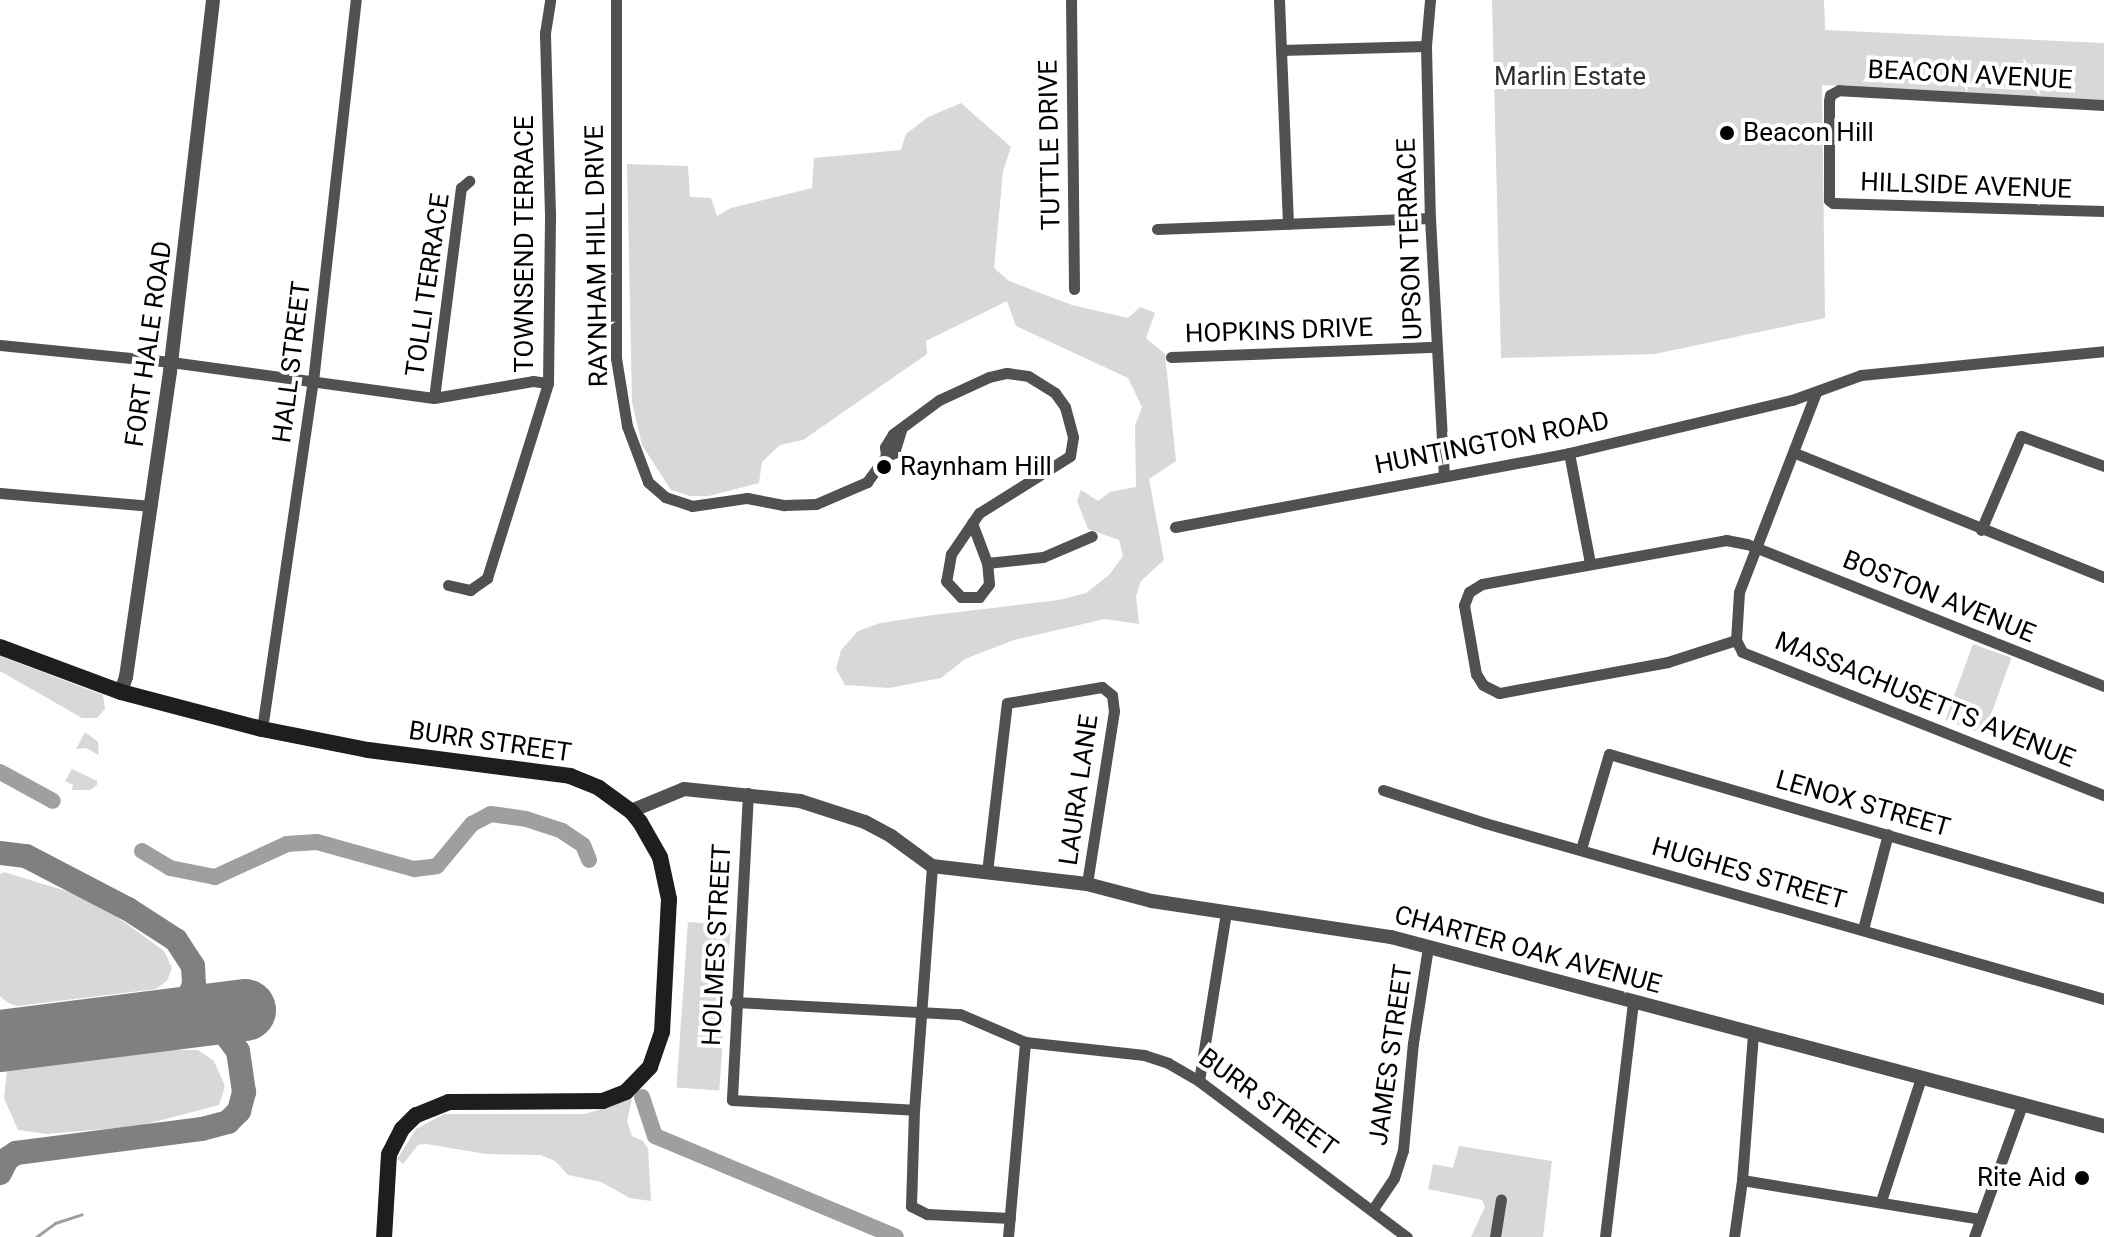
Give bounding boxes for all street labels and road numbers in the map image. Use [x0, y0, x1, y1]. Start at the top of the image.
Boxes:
street label: BEACON AVENUE [1867, 54, 2073, 96]
street label: TUTTLE DRIVE [1033, 60, 1067, 230]
street label: TOWNSEND TERRACE [509, 115, 541, 373]
street label: RAYNHAM HILL DRIVE [579, 125, 615, 387]
street label: UPSON TERRACE [1391, 137, 1429, 341]
street label: HILLSIDE AVENUE [1860, 167, 2072, 205]
street label: TOLLI TERRACE [400, 191, 456, 379]
street label: FORT HALE ROAD [119, 239, 179, 449]
street label: HALL STREET [267, 279, 317, 445]
street label: HOPKINS DRIVE [1184, 312, 1374, 350]
street label: HUNTINGTON ROAD [1372, 405, 1612, 481]
street label: BOSTON AVENUE [1838, 544, 2040, 650]
street label: MASSACHUSETTS AVENUE [1770, 625, 2080, 775]
street label: LAURA LANE [1053, 713, 1105, 867]
street label: BURR STREET [407, 715, 573, 769]
street label: LENOX STREET [1772, 764, 1954, 844]
street label: HUGHES STREET [1648, 831, 1850, 917]
street label: HOLMES STREET [696, 843, 738, 1047]
street label: CHARTER OAK AVENUE [1391, 899, 1665, 1001]
street label: JAMES STREET [1363, 962, 1419, 1148]
street label: BURR STREET [1193, 1042, 1343, 1164]

